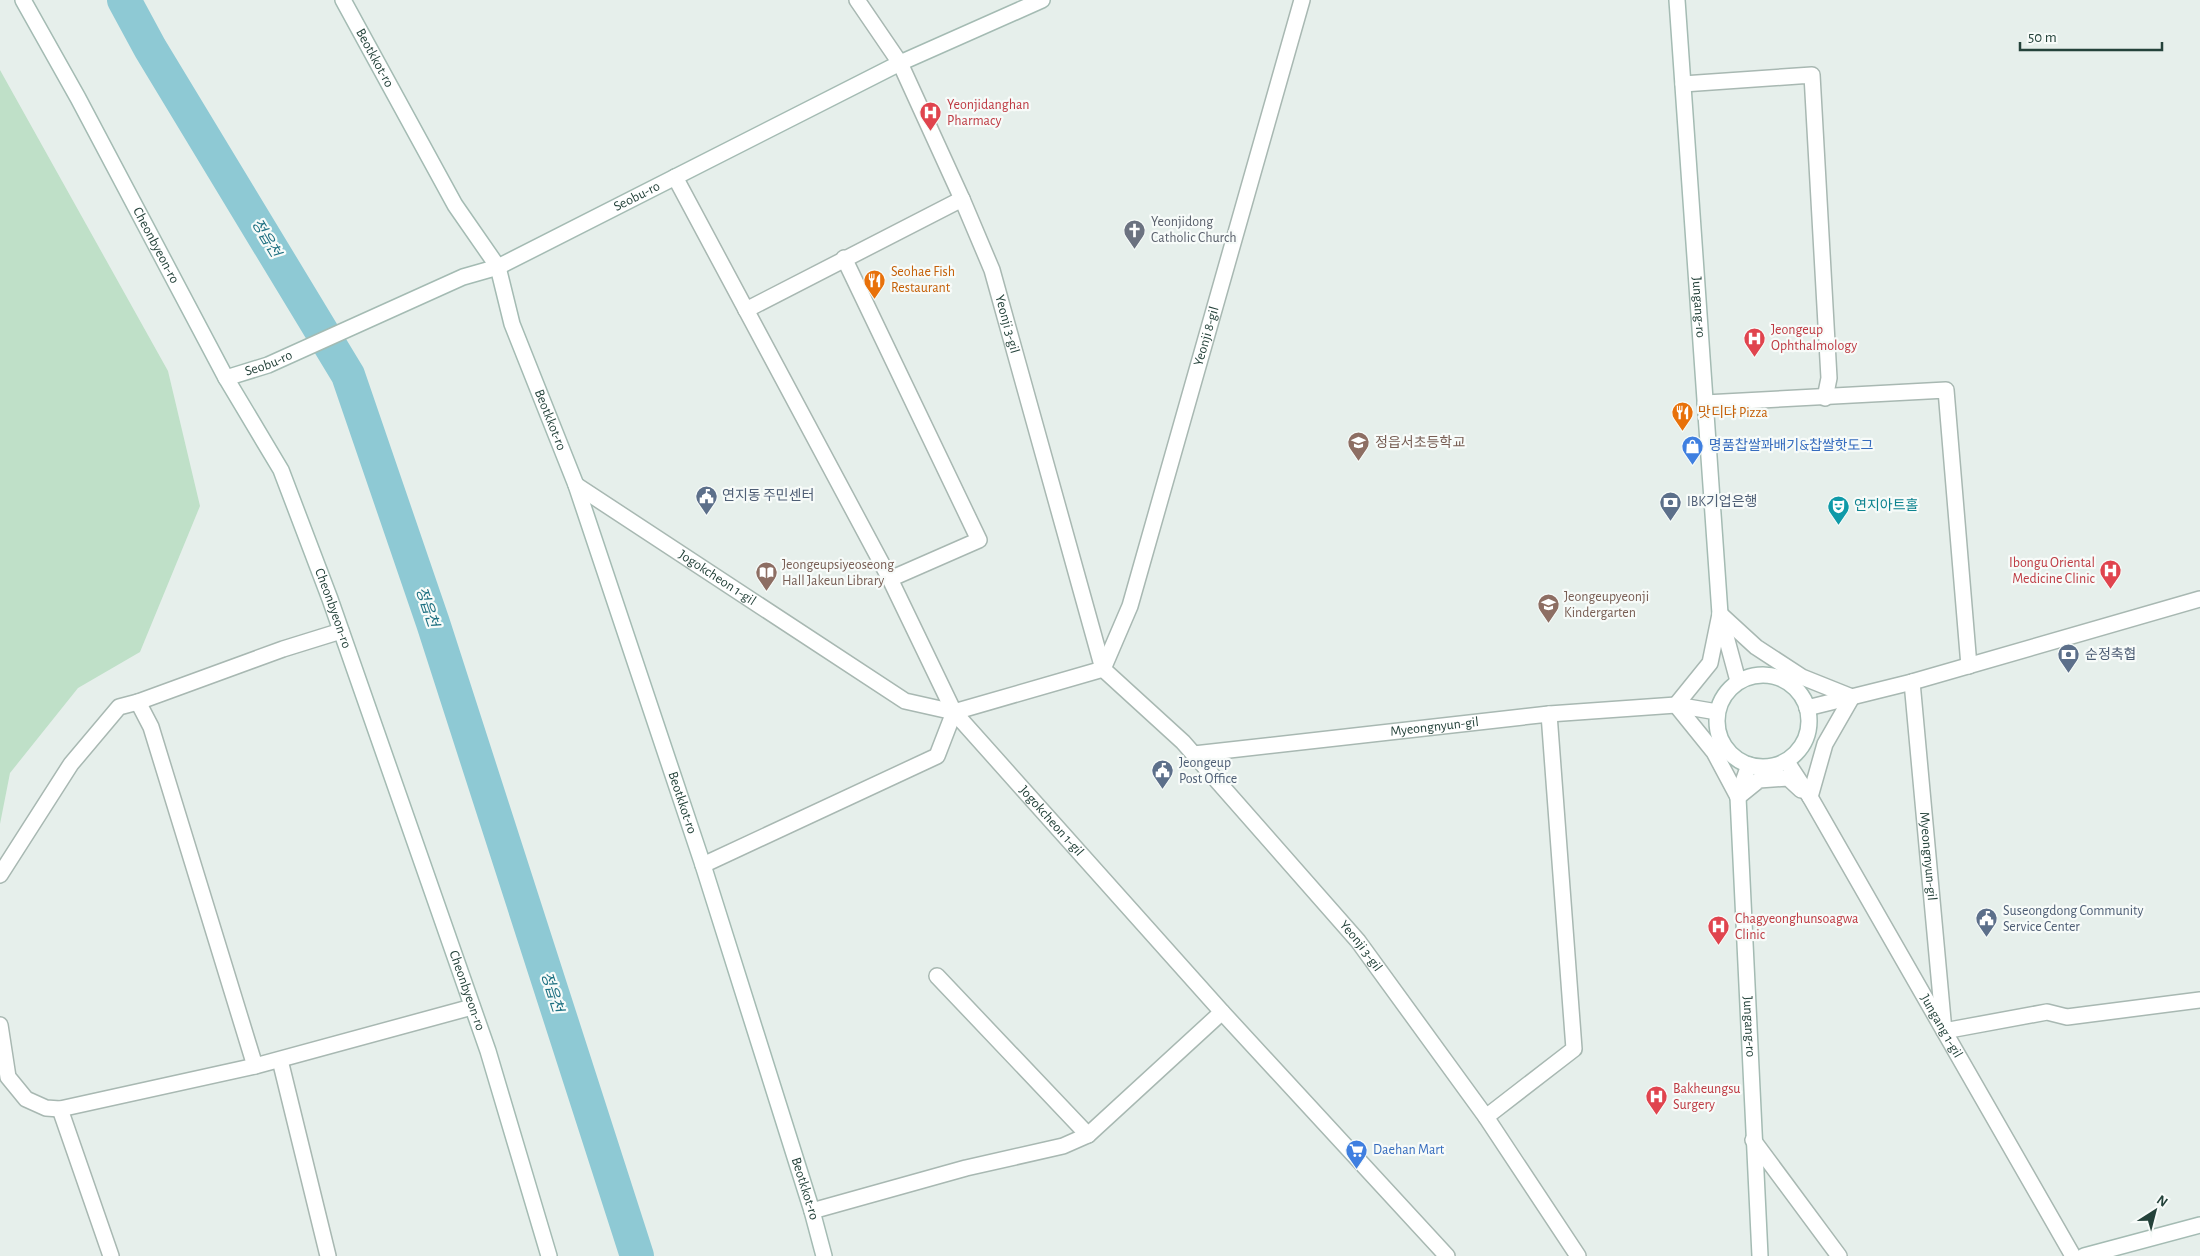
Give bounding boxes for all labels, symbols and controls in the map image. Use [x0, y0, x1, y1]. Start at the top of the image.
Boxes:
scale bar [2020, 20, 2162, 52]
street label: Beotkkot-ro [353, 26, 396, 90]
text: 50 m [2028, 30, 2057, 45]
place label: Yeonjidanghan Pharmacy [947, 98, 1029, 128]
hospital icon: Yeonjidanghan Pharmacy [919, 101, 943, 132]
street label: Seobu-ro [612, 179, 662, 214]
street label: Cheonbyeon-ro [130, 205, 182, 286]
place label: Yeonjidong Catholic Church [1151, 215, 1237, 245]
water label: 정읍천 [249, 216, 285, 261]
church icon: Yeonjidong Catholic Church [1123, 218, 1147, 249]
place label: Seohae Fish Restaurant [891, 265, 955, 295]
restaurant icon: Seohae Fish Restaurant [863, 268, 887, 299]
street label: Jungang-ro [1689, 276, 1708, 338]
street label: Yeonji 3-gil [992, 293, 1022, 355]
street label: Yeonji 8-gil [1191, 305, 1222, 368]
place label: Jeongeup Ophthalmology [1771, 323, 1857, 353]
hospital icon: Jeongeup Ophthalmology [1743, 326, 1767, 357]
street label: Seobu-ro [243, 348, 295, 379]
street label: Beotkkot-ro [532, 387, 569, 453]
restaurant icon: 맛디댜 Pizza [1670, 401, 1694, 432]
place label: 맛디댜 Pizza [1698, 405, 1768, 420]
school or university icon: 정읍서초등학교 [1347, 431, 1371, 462]
place label: 정읍서초등학교 [1375, 434, 1465, 450]
shop icon: 명품찹쌀꽈배기&찹쌀핫도그 [1681, 434, 1705, 465]
place label: 명품찹쌀꽈배기&찹쌀핫도그 [1709, 438, 1873, 453]
public building icon: 연지동 주민센터 [694, 484, 718, 515]
place label: 연지동 주민센터 [722, 488, 814, 503]
bank icon: IBK기업은행 [1659, 490, 1683, 521]
place label: IBK기업은행 [1687, 494, 1757, 509]
theatre icon: 연지아트홀 [1826, 494, 1850, 525]
place label: 연지아트홀 [1854, 498, 1919, 513]
street label: Jogokcheon 1-gil [676, 547, 758, 608]
place label: Ibongu Oriental Medicine Clinic [2009, 556, 2096, 586]
place label: Jeongeupsiyeoseong Hall Jakeun Library [782, 558, 894, 588]
hospital icon: Ibongu Oriental Medicine Clinic [2099, 559, 2123, 590]
library icon: Jeongeupsiyeoseong Hall Jakeun Library [754, 561, 778, 592]
street label: Cheonbyeon-ro [312, 566, 354, 650]
water label: 정읍천 [413, 585, 442, 631]
place label: Jeongeupyeonji Kindergarten [1564, 590, 1649, 620]
school or university icon: Jeongeupyeonji Kindergarten [1536, 593, 1560, 624]
bank icon: 순정축협 [2057, 643, 2081, 674]
place label: 순정축협 [2085, 647, 2137, 662]
street label: Myeongnyun-gil [1389, 715, 1479, 739]
place label: Jeongeup Post Office [1179, 756, 1237, 786]
public building icon: Jeongeup Post Office [1151, 759, 1175, 790]
street label: Beotkkot-ro [665, 770, 699, 836]
street label: Jogokcheon 1-gil [1017, 783, 1086, 859]
street label: Myeongnyun-gil [1917, 811, 1939, 901]
place label: Suseongdong Community Service Center [2003, 904, 2144, 934]
public building icon: Suseongdong Community Service Center [1975, 907, 1999, 938]
place label: Chagyeonghunsoagwa Clinic [1735, 912, 1859, 942]
hospital icon: Chagyeonghunsoagwa Clinic [1707, 915, 1731, 946]
street label: Yeonji 3-gil [1337, 918, 1385, 974]
street label: Cheonbyeon-ro [446, 949, 487, 1033]
water label: 정읍천 [538, 970, 567, 1016]
street label: Jungang 1-gil [1918, 992, 1965, 1060]
street label: Jungang-ro [1741, 996, 1757, 1058]
place label: Bakheungsu Surgery [1673, 1082, 1740, 1112]
hospital icon: Bakheungsu Surgery [1645, 1085, 1669, 1116]
supermarket icon: Daehan Mart [1345, 1138, 1369, 1169]
place label: Daehan Mart [1373, 1143, 1445, 1157]
street label: Beotkkot-ro [789, 1156, 821, 1222]
north arrow [2130, 1186, 2180, 1236]
text: N [2154, 1193, 2170, 1210]

